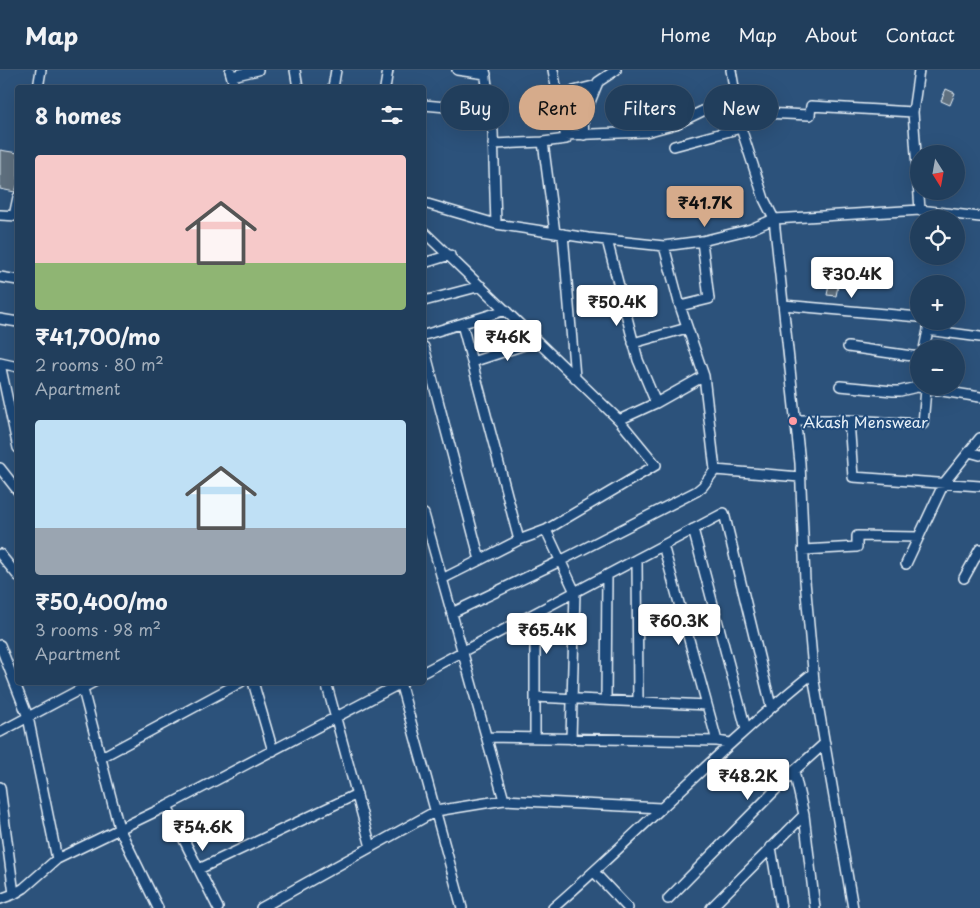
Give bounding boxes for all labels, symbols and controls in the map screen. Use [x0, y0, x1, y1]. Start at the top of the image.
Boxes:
text: Map [25, 17, 78, 53]
text: Home [660, 21, 710, 48]
text: Map [738, 21, 777, 48]
text: About [805, 21, 857, 48]
text: Contact [885, 21, 955, 48]
chip: Buy [441, 85, 509, 130]
chip: Rent [519, 85, 595, 130]
chip: Filters [605, 85, 694, 130]
chip: New [704, 85, 778, 130]
text: 8 homes [35, 99, 121, 131]
icon: filters [378, 101, 406, 129]
north arrow [910, 145, 965, 200]
map controls [910, 145, 965, 395]
pin: ₹41.7K [664, 186, 746, 228]
icon: home [176, 188, 266, 278]
text: ₹41.7K [678, 190, 732, 214]
button: locate [910, 210, 965, 265]
pin: ₹30.4K [811, 256, 893, 299]
text: ₹30.4K [822, 261, 882, 285]
button: + [910, 275, 965, 330]
pin: ₹50.4K [576, 284, 658, 327]
text: ₹50.4K [587, 289, 647, 313]
text: ₹41,700/mo [35, 320, 160, 352]
pin: ₹46K [478, 320, 538, 362]
text: ₹46K [485, 324, 531, 348]
button: − [910, 340, 965, 395]
text: 2 rooms · 80 m² [35, 352, 164, 376]
text: Apartment [35, 376, 120, 400]
place label: Akash Menswear [803, 410, 928, 433]
marker: Akash Menswear [787, 415, 799, 427]
icon: home [176, 453, 266, 543]
text: ₹50,400/mo [35, 585, 168, 617]
pin: ₹60.3K [638, 604, 720, 646]
text: ₹60.3K [649, 608, 709, 632]
pin: ₹65.4K [506, 612, 588, 655]
text: 3 rooms · 98 m² [35, 617, 161, 641]
text: ₹65.4K [518, 617, 576, 641]
text: Apartment [35, 641, 120, 665]
pin: ₹48.2K [707, 758, 789, 801]
text: ₹48.2K [718, 763, 778, 787]
pin: ₹54.6K [162, 810, 244, 852]
text: ₹54.6K [173, 814, 233, 838]

